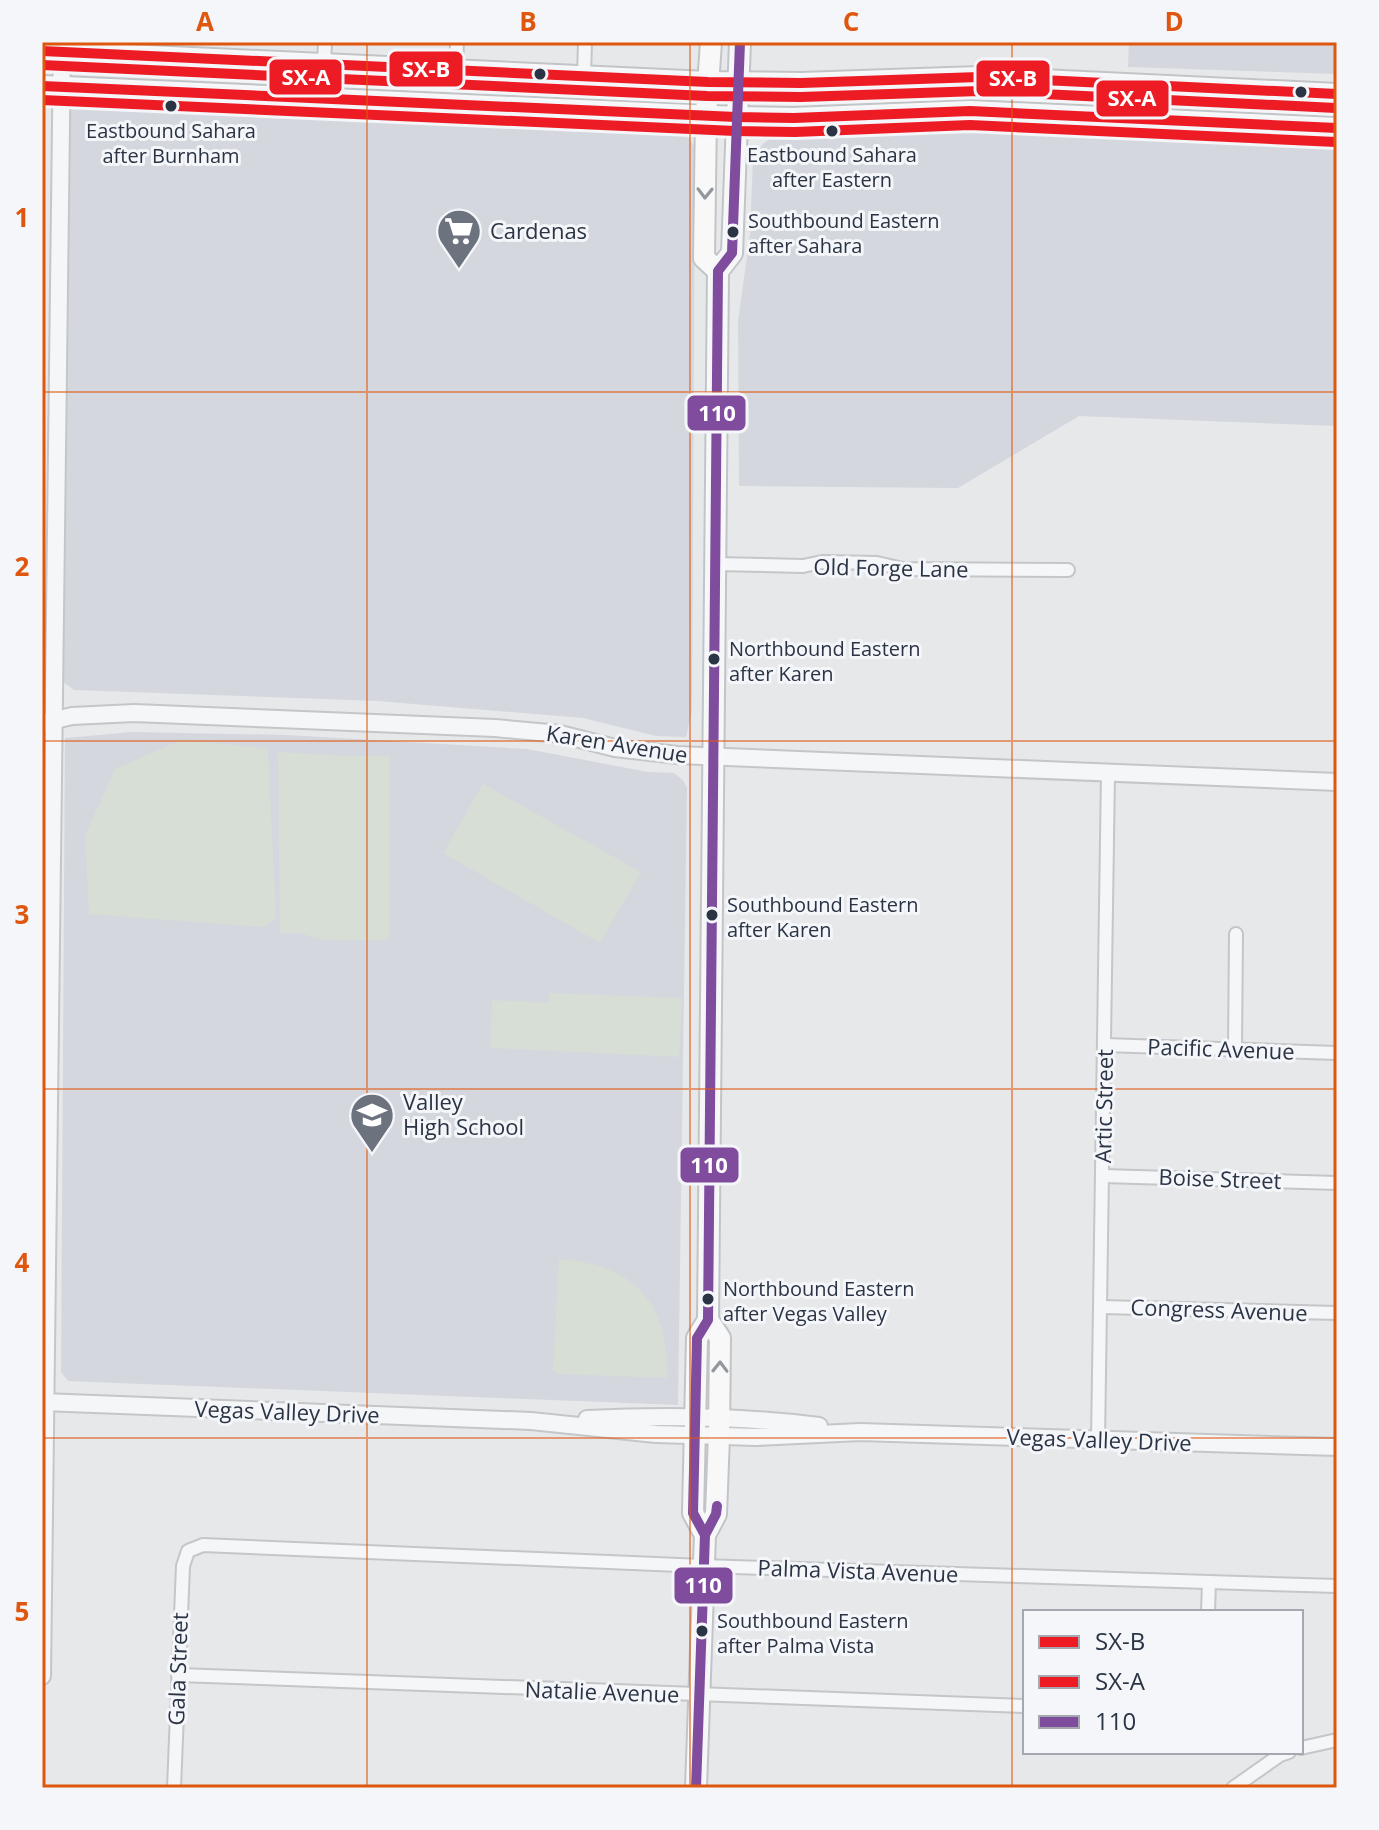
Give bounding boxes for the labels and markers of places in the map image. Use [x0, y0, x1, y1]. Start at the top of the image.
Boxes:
unlabelled marker [532, 66, 548, 82]
unlabelled marker [1293, 84, 1309, 100]
marker: Eastbound Sahara after Burnham [163, 98, 179, 114]
place label: Eastbound Sahara after Burnham [86, 117, 256, 169]
marker: Eastbound Sahara after Eastern [824, 123, 840, 139]
place label: Eastbound Sahara after Eastern [747, 141, 917, 193]
supermarket icon: Cardenas [435, 207, 483, 270]
place label: Southbound Eastern after Sahara [748, 207, 939, 259]
place label: Cardenas [490, 215, 587, 245]
marker: Southbound Eastern after Sahara [725, 224, 741, 240]
place label: Northbound Eastern after Karen [729, 635, 920, 687]
marker: Northbound Eastern after Karen [706, 651, 722, 667]
place label: Southbound Eastern after Karen [727, 891, 918, 943]
marker: Southbound Eastern after Karen [704, 907, 720, 923]
place label: Valley High School [403, 1086, 524, 1141]
school or university icon: Valley High School [348, 1091, 396, 1154]
place label: Northbound Eastern after Vegas Valley [723, 1275, 914, 1327]
marker: Northbound Eastern after Vegas Valley [700, 1291, 716, 1307]
place label: Southbound Eastern after Palma Vista [717, 1607, 908, 1659]
marker: Southbound Eastern after Palma Vista [694, 1623, 710, 1639]

